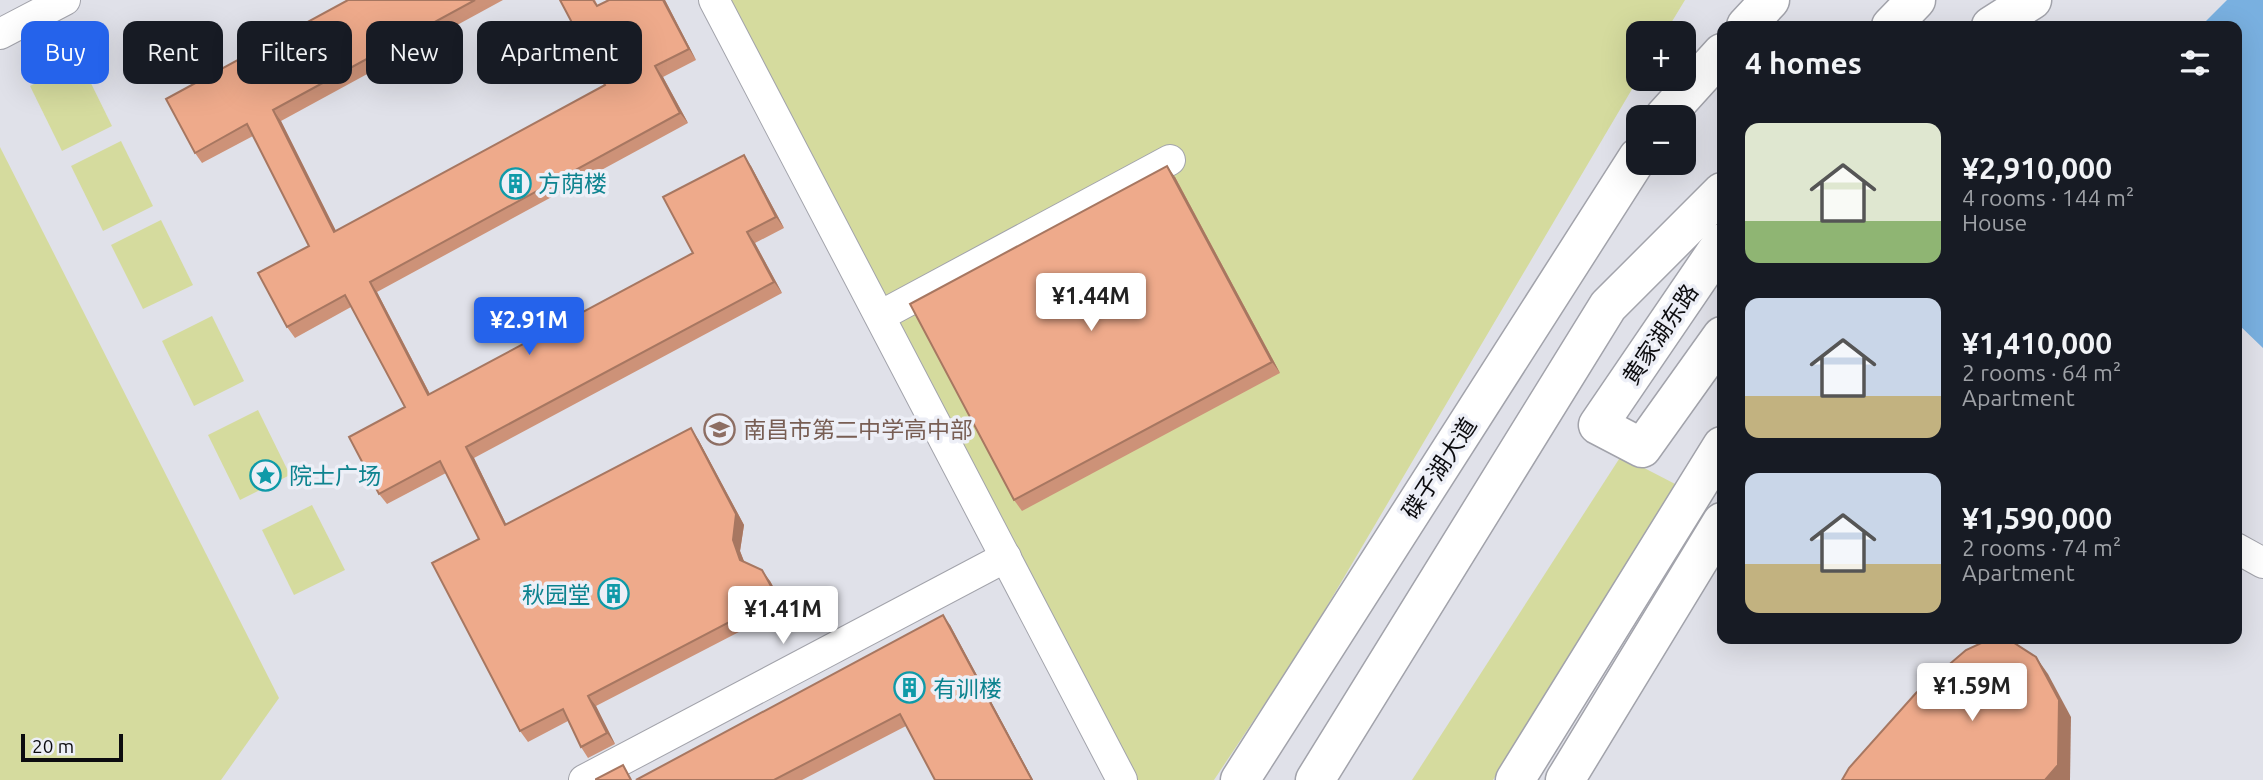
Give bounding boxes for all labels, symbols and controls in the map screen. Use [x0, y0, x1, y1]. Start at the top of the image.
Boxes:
chip: Buy [21, 21, 109, 84]
chip: Rent [123, 21, 223, 84]
chip: Filters [237, 21, 352, 84]
chip: New [366, 21, 463, 84]
chip: Apartment [477, 21, 642, 84]
map controls [1626, 21, 1696, 175]
button: + [1626, 21, 1696, 91]
icon: filters [2176, 44, 2214, 82]
text: 4 homes [1745, 46, 1862, 80]
button: − [1626, 105, 1696, 175]
icon: home [1801, 151, 1885, 235]
text: ¥2,910,000 [1962, 151, 2112, 185]
building icon: 方荫楼 [498, 166, 532, 200]
place label: 方荫楼 [538, 171, 607, 196]
text: 4 rooms · 144 m² [1962, 185, 2134, 210]
text: House [1962, 210, 2027, 235]
pin: ¥1.44M [1034, 274, 1148, 333]
street label: 黄家湖东路 [1617, 279, 1703, 389]
text: ¥1.44M [1052, 283, 1130, 308]
pin: ¥2.91M [472, 298, 586, 357]
text: ¥2.91M [490, 307, 568, 332]
icon: home [1801, 326, 1885, 410]
text: ¥1,410,000 [1962, 326, 2112, 360]
text: 2 rooms · 64 m² [1962, 360, 2121, 385]
text: Apartment [1962, 385, 2075, 410]
school or university icon: 南昌市第二中学高中部 [703, 412, 737, 446]
street label: 碟子湖大道 [1397, 413, 1481, 523]
place label: 南昌市第二中学高中部 [743, 417, 973, 442]
place icon: 院士广场 [249, 458, 283, 492]
place label: 院士广场 [289, 463, 381, 488]
icon: home [1801, 501, 1885, 585]
text: ¥1,590,000 [1962, 501, 2112, 535]
text: 2 rooms · 74 m² [1962, 535, 2121, 560]
text: Apartment [1962, 560, 2075, 585]
building icon: 秋园堂 [597, 577, 631, 611]
place label: 秋园堂 [522, 582, 591, 607]
pin: ¥1.41M [726, 586, 840, 646]
text: ¥1.41M [744, 596, 822, 621]
pin: ¥1.59M [1915, 664, 2029, 723]
building icon: 有训楼 [893, 671, 927, 705]
text: ¥1.59M [1933, 673, 2011, 698]
place label: 有训楼 [933, 676, 1002, 701]
scale bar [21, 731, 122, 763]
text: 20 m [32, 735, 74, 757]

